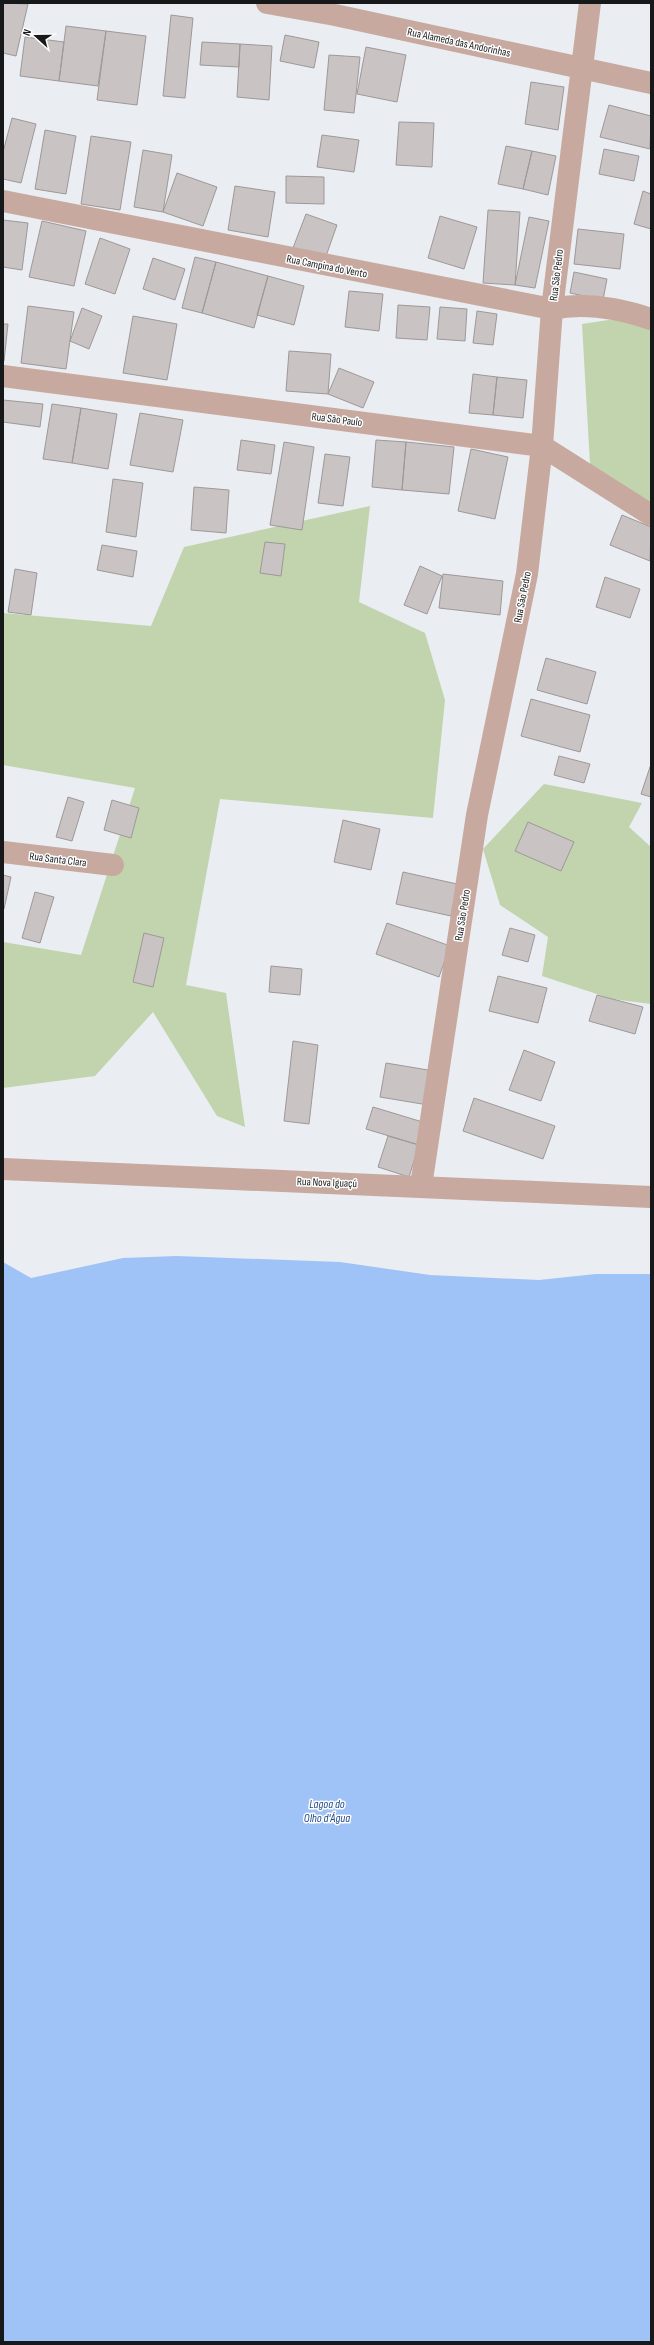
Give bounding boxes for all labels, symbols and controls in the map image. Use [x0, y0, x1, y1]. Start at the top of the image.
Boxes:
north arrow [16, 16, 56, 56]
street label: Rua Alameda das Andorinhas [406, 25, 512, 60]
text: N [20, 27, 34, 38]
street label: Rua São Pedro [547, 248, 566, 302]
street label: Rua Campina do Vento [285, 252, 369, 281]
street label: Rua São Paulo [311, 410, 363, 429]
street label: Rua São Pedro [511, 570, 534, 624]
street label: Rua Santa Clara [29, 850, 87, 869]
street label: Rua São Pedro [452, 888, 473, 942]
street label: Rua Nova Iguaçú [297, 1175, 358, 1190]
water label: Lagoa do Olho d'Água [304, 1797, 350, 1826]

